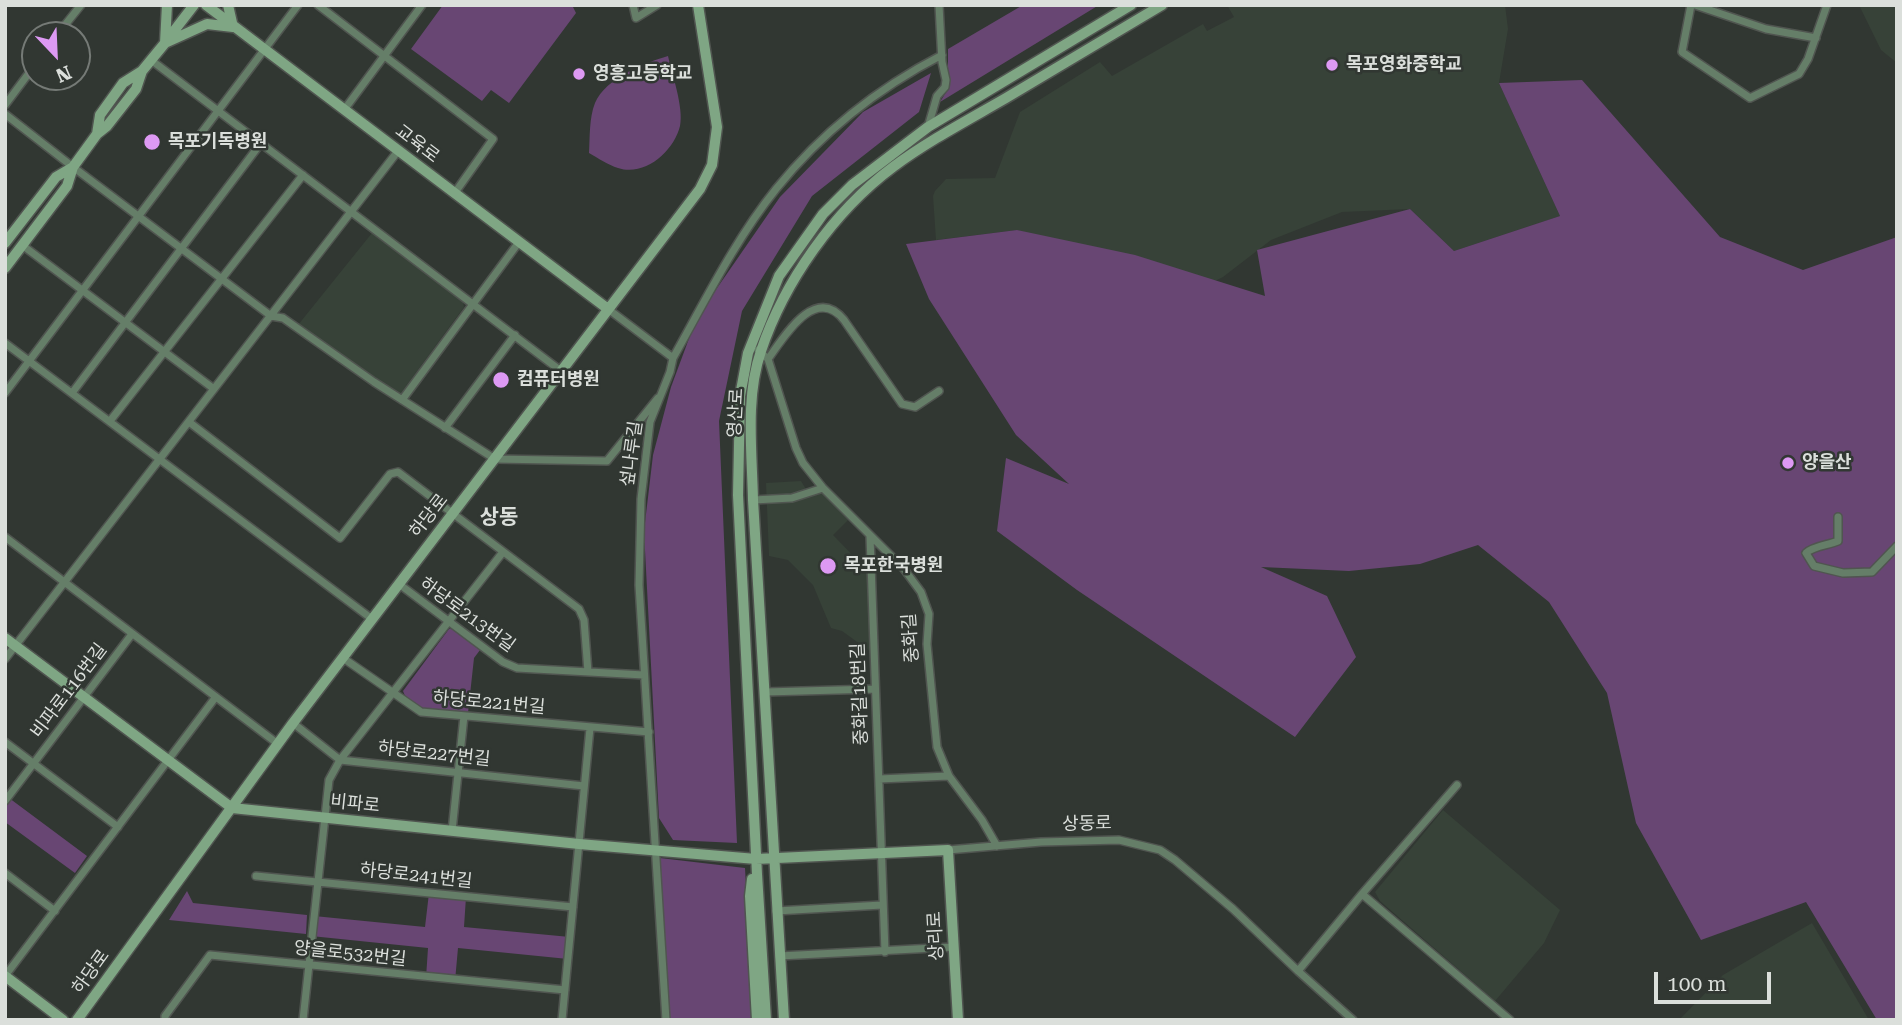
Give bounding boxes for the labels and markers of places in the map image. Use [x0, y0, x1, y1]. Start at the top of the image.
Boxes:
place label: 목포영화중학교 [1346, 54, 1462, 76]
marker: 목포영화중학교 [1324, 57, 1340, 73]
place label: 영흥고등학교 [593, 63, 692, 85]
marker: 영흥고등학교 [571, 66, 587, 82]
place label: 목포기독병원 [168, 131, 267, 153]
marker: 목포기독병원 [142, 132, 162, 152]
place label: 컴퓨터병원 [517, 369, 600, 391]
marker: 컴퓨터병원 [491, 370, 511, 390]
place label: 양을산 [1802, 452, 1852, 474]
marker: 양을산 [1780, 455, 1796, 471]
place label: 목포한국병원 [844, 555, 943, 577]
marker: 목포한국병원 [818, 556, 838, 576]

